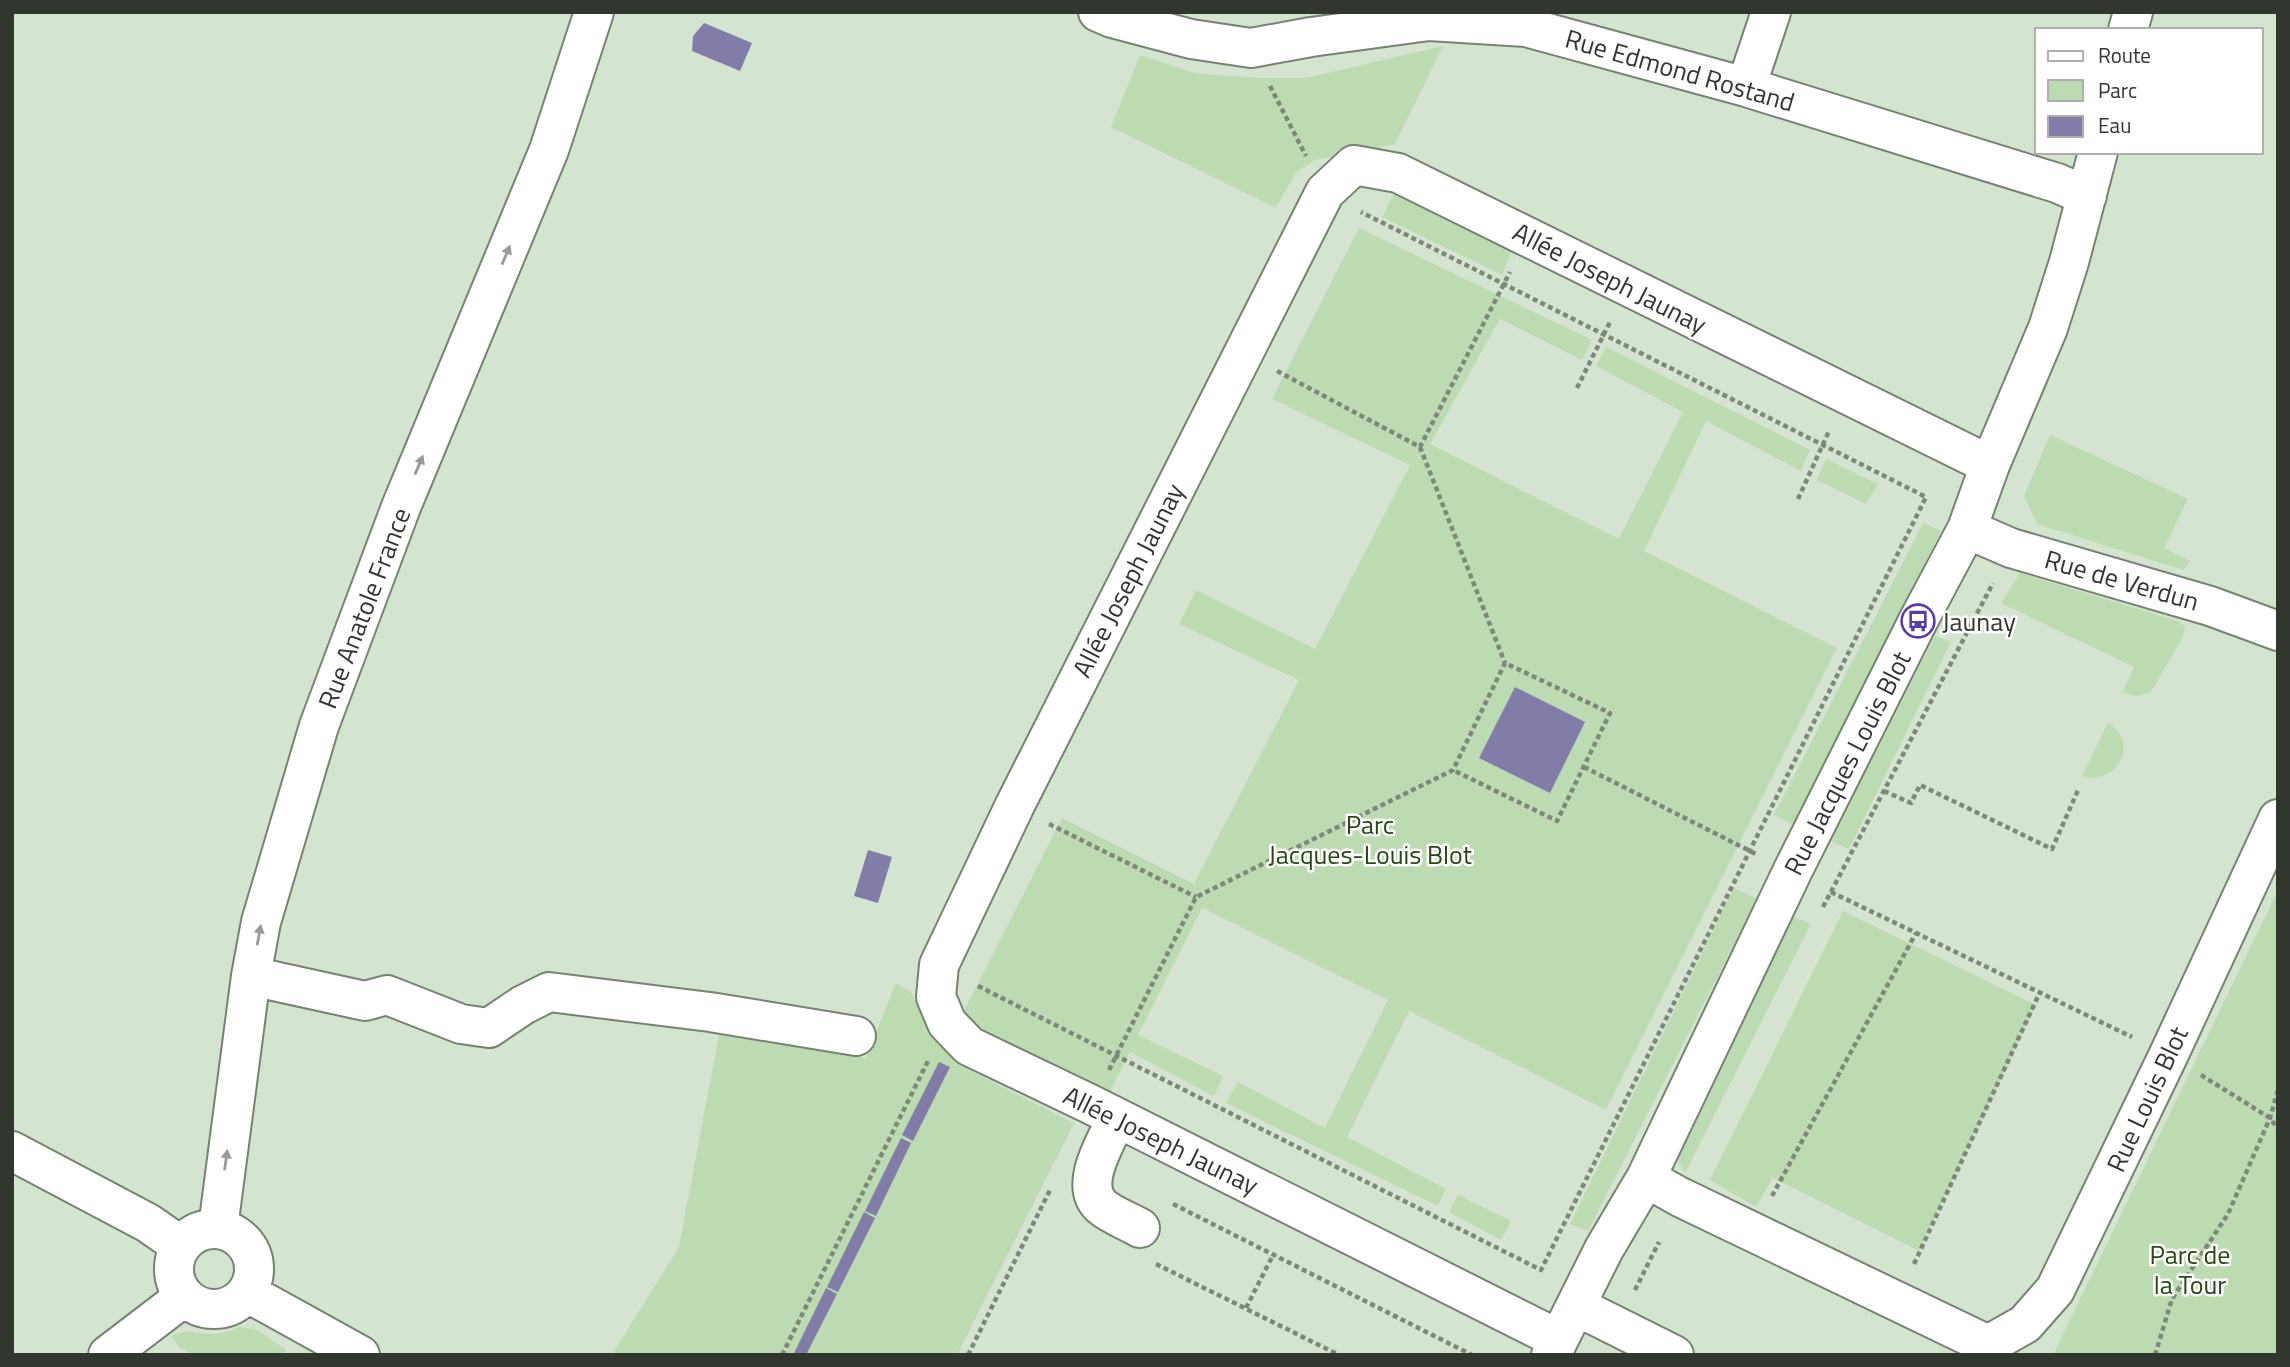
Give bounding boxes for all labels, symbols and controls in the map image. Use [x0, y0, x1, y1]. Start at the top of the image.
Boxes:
street label: Rue Edmond Rostand [1561, 19, 1799, 121]
legend [2035, 28, 2262, 154]
text: Route [2098, 39, 2151, 71]
text: Parc [2098, 74, 2137, 106]
text: Eau [2098, 109, 2131, 141]
street label: Allée Joseph Jaunay [1506, 212, 1714, 344]
one-way arrow [500, 244, 511, 265]
one-way arrow [413, 454, 424, 475]
street label: Allée Joseph Jaunay [1062, 476, 1194, 684]
street label: Rue Anatole France [308, 502, 420, 714]
street label: Rue de Verdun [2040, 539, 2204, 621]
bus stop icon: Jaunay [1899, 602, 1937, 640]
place label: Jaunay [1942, 602, 2016, 641]
street label: Rue Jacques Louis Blot [1774, 644, 1920, 882]
park label: Parc Jacques-Louis Blot [1268, 805, 1472, 874]
one-way arrow [253, 924, 264, 946]
street label: Rue Louis Blot [2096, 1020, 2198, 1178]
street label: Allée Joseph Jaunay [1057, 1076, 1265, 1204]
one-way arrow [220, 1149, 231, 1171]
park label: Parc de la Tour [2150, 1235, 2231, 1304]

